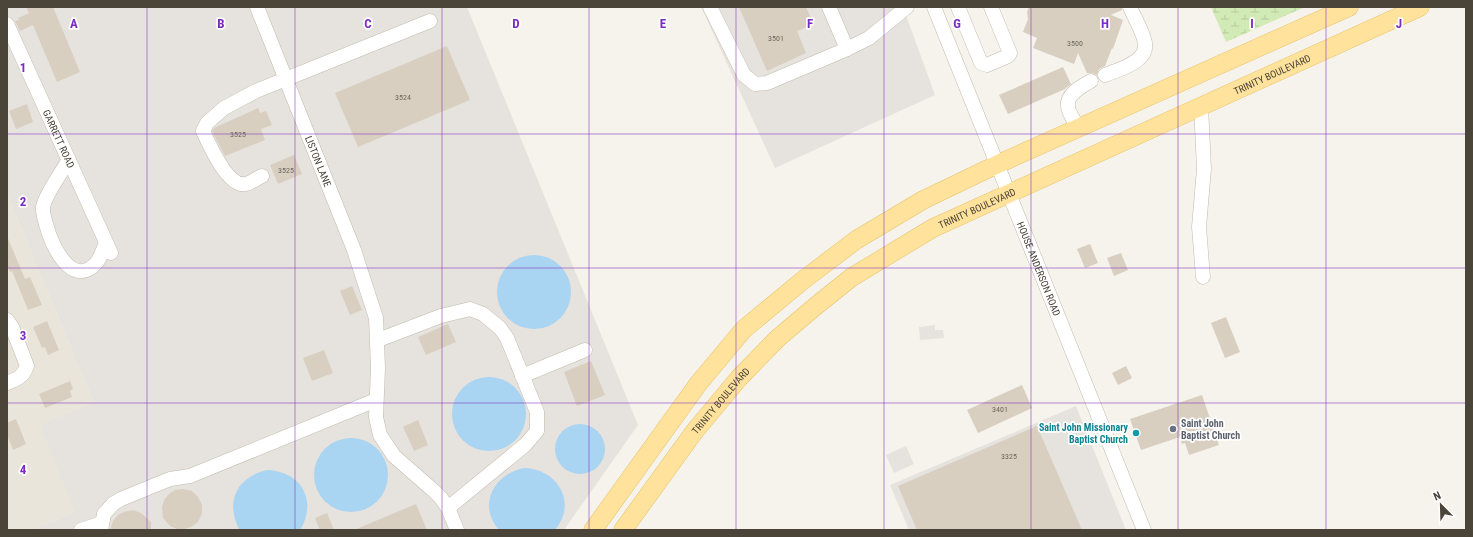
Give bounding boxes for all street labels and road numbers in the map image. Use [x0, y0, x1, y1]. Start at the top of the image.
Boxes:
street label: TRINITY BOULEVARD [1232, 52, 1312, 96]
street label: GARRETT ROAD [41, 108, 77, 170]
street label: LISTON LANE [303, 134, 334, 188]
street label: TRINITY BOULEVARD [937, 186, 1017, 230]
street label: HOUSE ANDERSON ROAD [1015, 220, 1063, 318]
street label: TRINITY BOULEVARD [689, 365, 752, 436]

